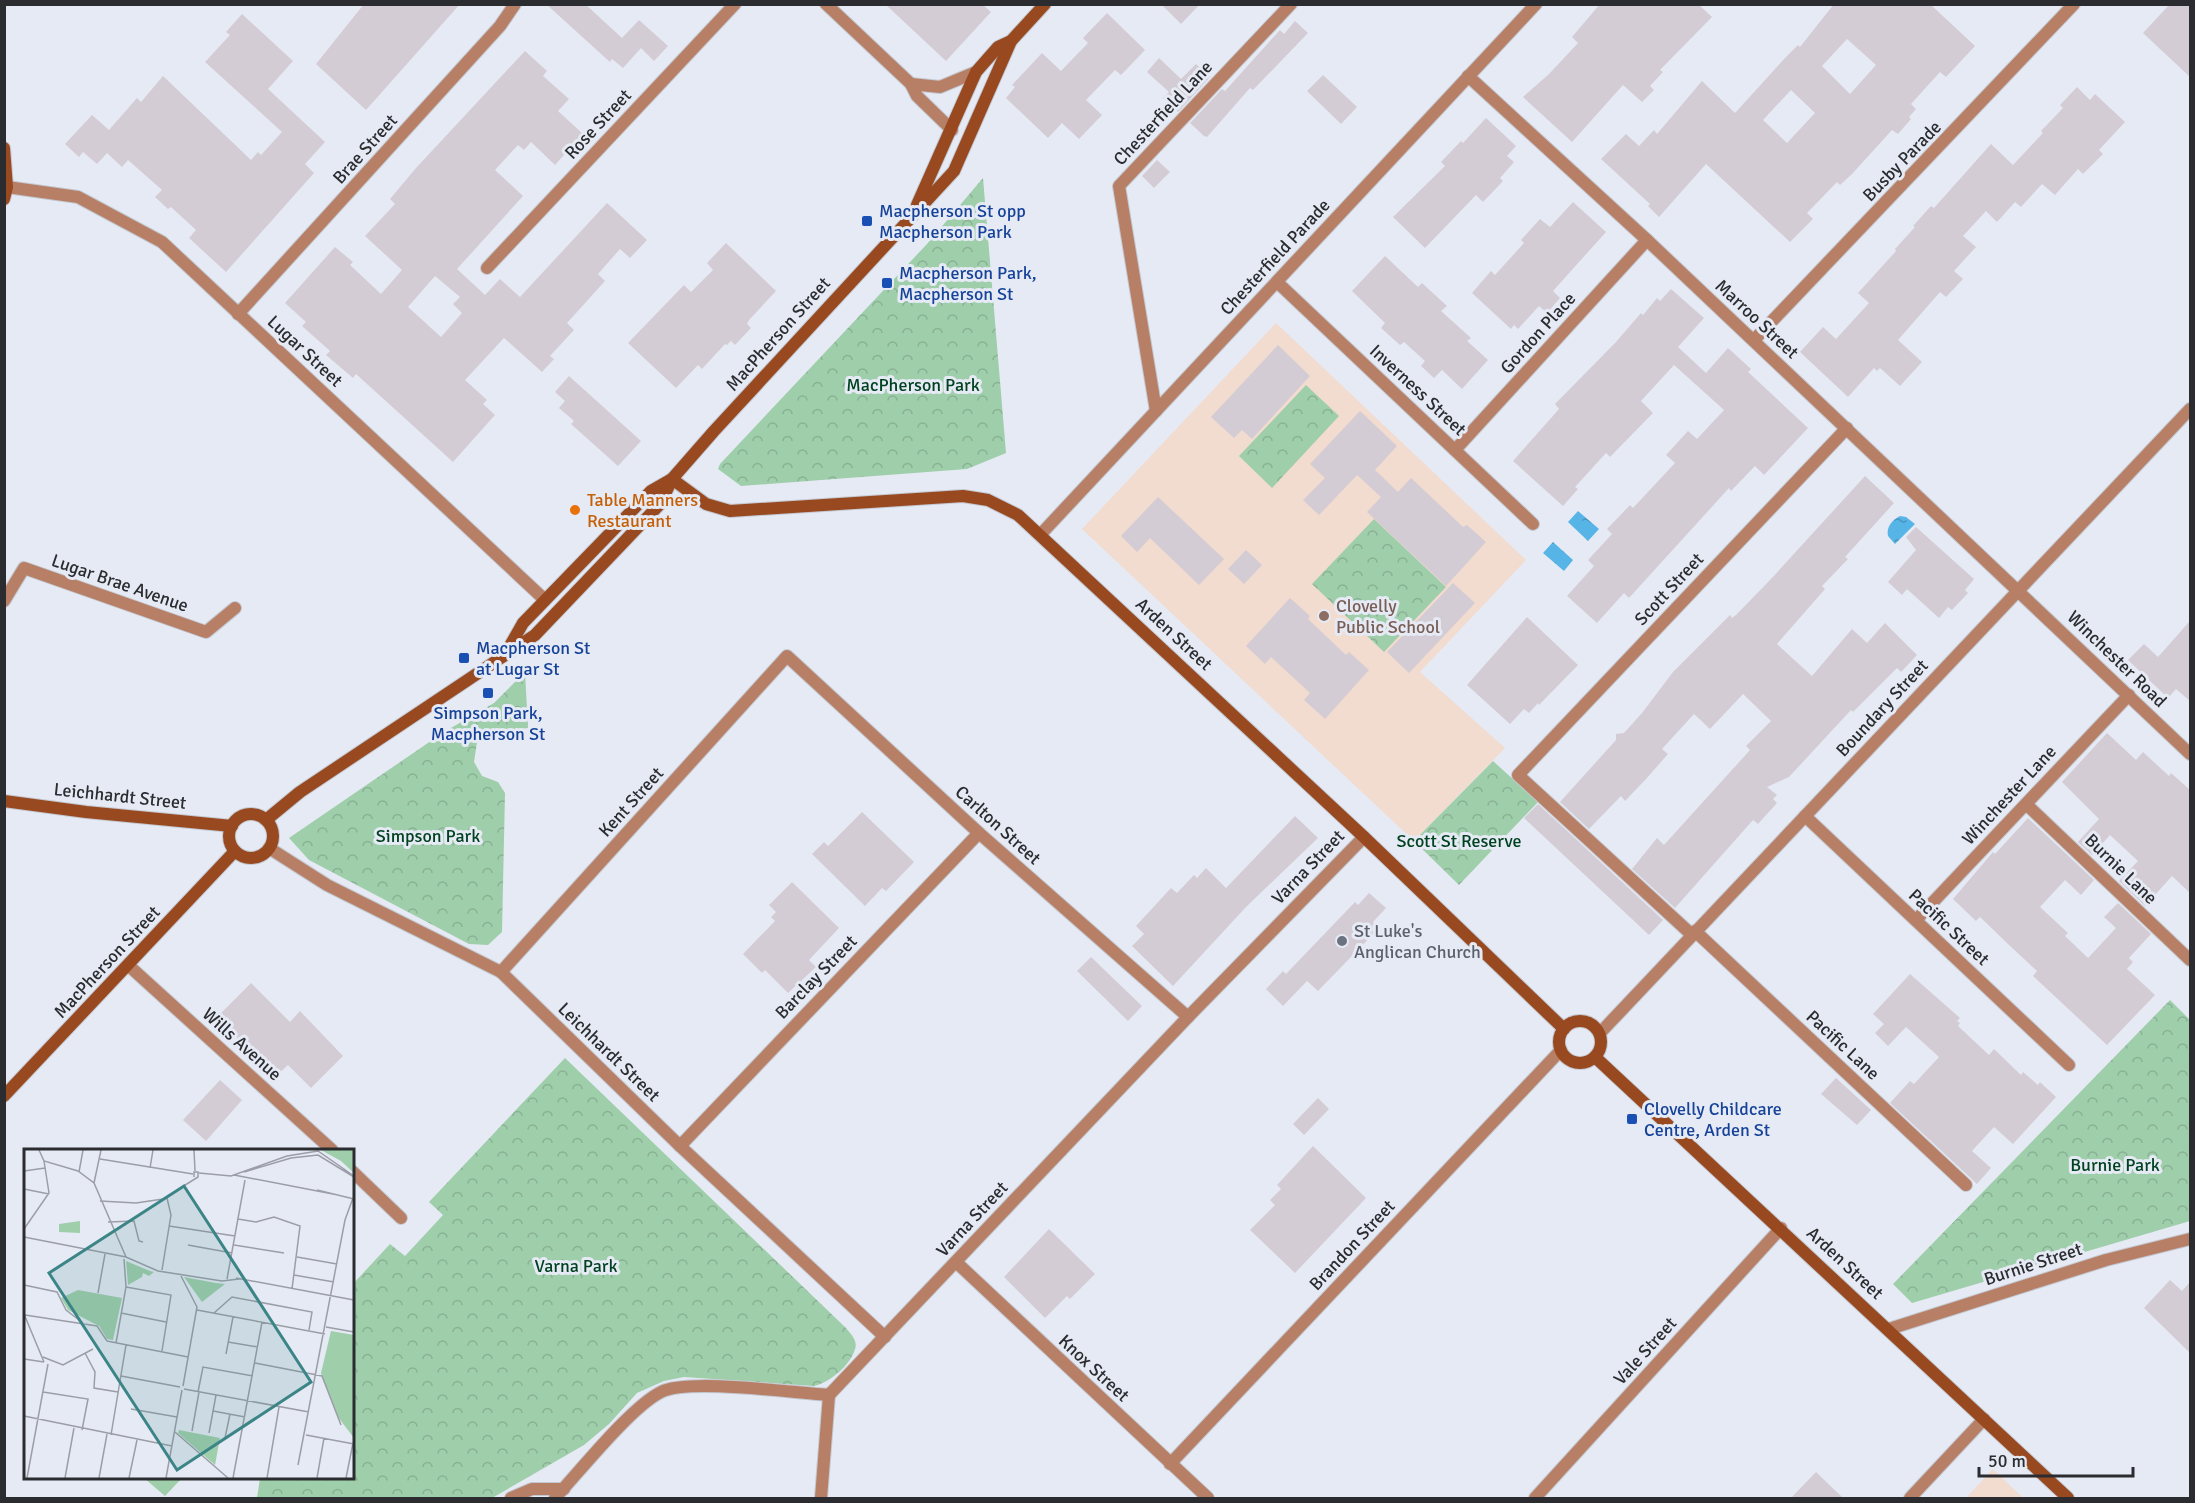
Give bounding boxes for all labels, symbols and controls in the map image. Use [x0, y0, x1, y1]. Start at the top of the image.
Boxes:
street label: Chesterfield Lane [1109, 56, 1217, 170]
street label: Rose Street [560, 84, 636, 164]
street label: Brae Street [328, 110, 402, 188]
street label: Busby Parade [1858, 116, 1946, 206]
street label: Chesterfield Parade [1215, 194, 1335, 320]
place label: Macpherson St opp Macpherson Park [879, 200, 1026, 243]
marker: Macpherson St opp Macpherson Park [860, 214, 874, 228]
place label: Macpherson Park, Macpherson St [899, 262, 1037, 305]
street label: MacPherson Street [721, 273, 835, 395]
street label: Marroo Street [1711, 275, 1803, 363]
marker: Macpherson Park, Macpherson St [880, 276, 894, 290]
street label: Gordon Place [1496, 288, 1580, 378]
street label: Lugar Street [263, 311, 347, 391]
street label: Inverness Street [1365, 340, 1471, 440]
park label: MacPherson Park [846, 374, 980, 396]
place label: Table Manners Restaurant [587, 489, 698, 532]
marker: Table Manners Restaurant [568, 503, 582, 517]
street label: Scott Street [1630, 548, 1708, 630]
street label: Lugar Brae Avenue [49, 549, 191, 617]
street label: Arden Street [1131, 593, 1217, 675]
place label: Clovelly Public School [1336, 595, 1440, 638]
street label: Winchester Road [2063, 606, 2171, 712]
marker: Clovelly Public School [1317, 609, 1331, 623]
place label: Macpherson St at Lugar St [476, 637, 590, 680]
marker: Macpherson St at Lugar St [457, 651, 471, 665]
street label: Boundary Street [1831, 655, 1933, 761]
marker: Simpson Park, Macpherson St [481, 686, 495, 700]
place label: Simpson Park, Macpherson St [431, 702, 545, 745]
street label: Winchester Lane [1957, 741, 2061, 849]
street label: Kent Street [594, 763, 668, 841]
street label: Leichhardt Street [53, 778, 187, 814]
street label: Carlton Street [951, 781, 1045, 869]
park label: Simpson Park [376, 825, 480, 847]
street label: Varna Street [1267, 825, 1349, 909]
street label: Burnie Lane [2080, 829, 2162, 909]
park label: Scott St Reserve [1397, 830, 1521, 852]
street label: Pacific Street [1904, 884, 1994, 970]
street label: MacPherson Street [49, 901, 165, 1023]
place label: St Luke's Anglican Church [1354, 920, 1481, 963]
street label: Barclay Street [770, 930, 862, 1024]
marker: St Luke's Anglican Church [1335, 934, 1349, 948]
street label: Leichhardt Street [553, 998, 665, 1106]
street label: Wills Avenue [198, 1003, 286, 1085]
street label: Pacific Lane [1802, 1005, 1884, 1085]
place label: Clovelly Childcare Centre, Arden St [1644, 1098, 1782, 1141]
marker: Clovelly Childcare Centre, Arden St [1625, 1112, 1639, 1126]
inset map [24, 1149, 354, 1479]
park label: Burnie Park [2070, 1154, 2160, 1176]
street label: Varna Street [931, 1177, 1013, 1261]
street label: Brandon Street [1305, 1195, 1399, 1295]
street label: Arden Street [1802, 1222, 1888, 1304]
street label: Burnie Street [1981, 1238, 2085, 1290]
park label: Varna Park [535, 1255, 617, 1277]
street label: Vale Street [1609, 1313, 1681, 1389]
street label: Knox Street [1054, 1330, 1134, 1406]
scale bar [1979, 1440, 2134, 1478]
text: 50 m [1988, 1450, 2026, 1472]

